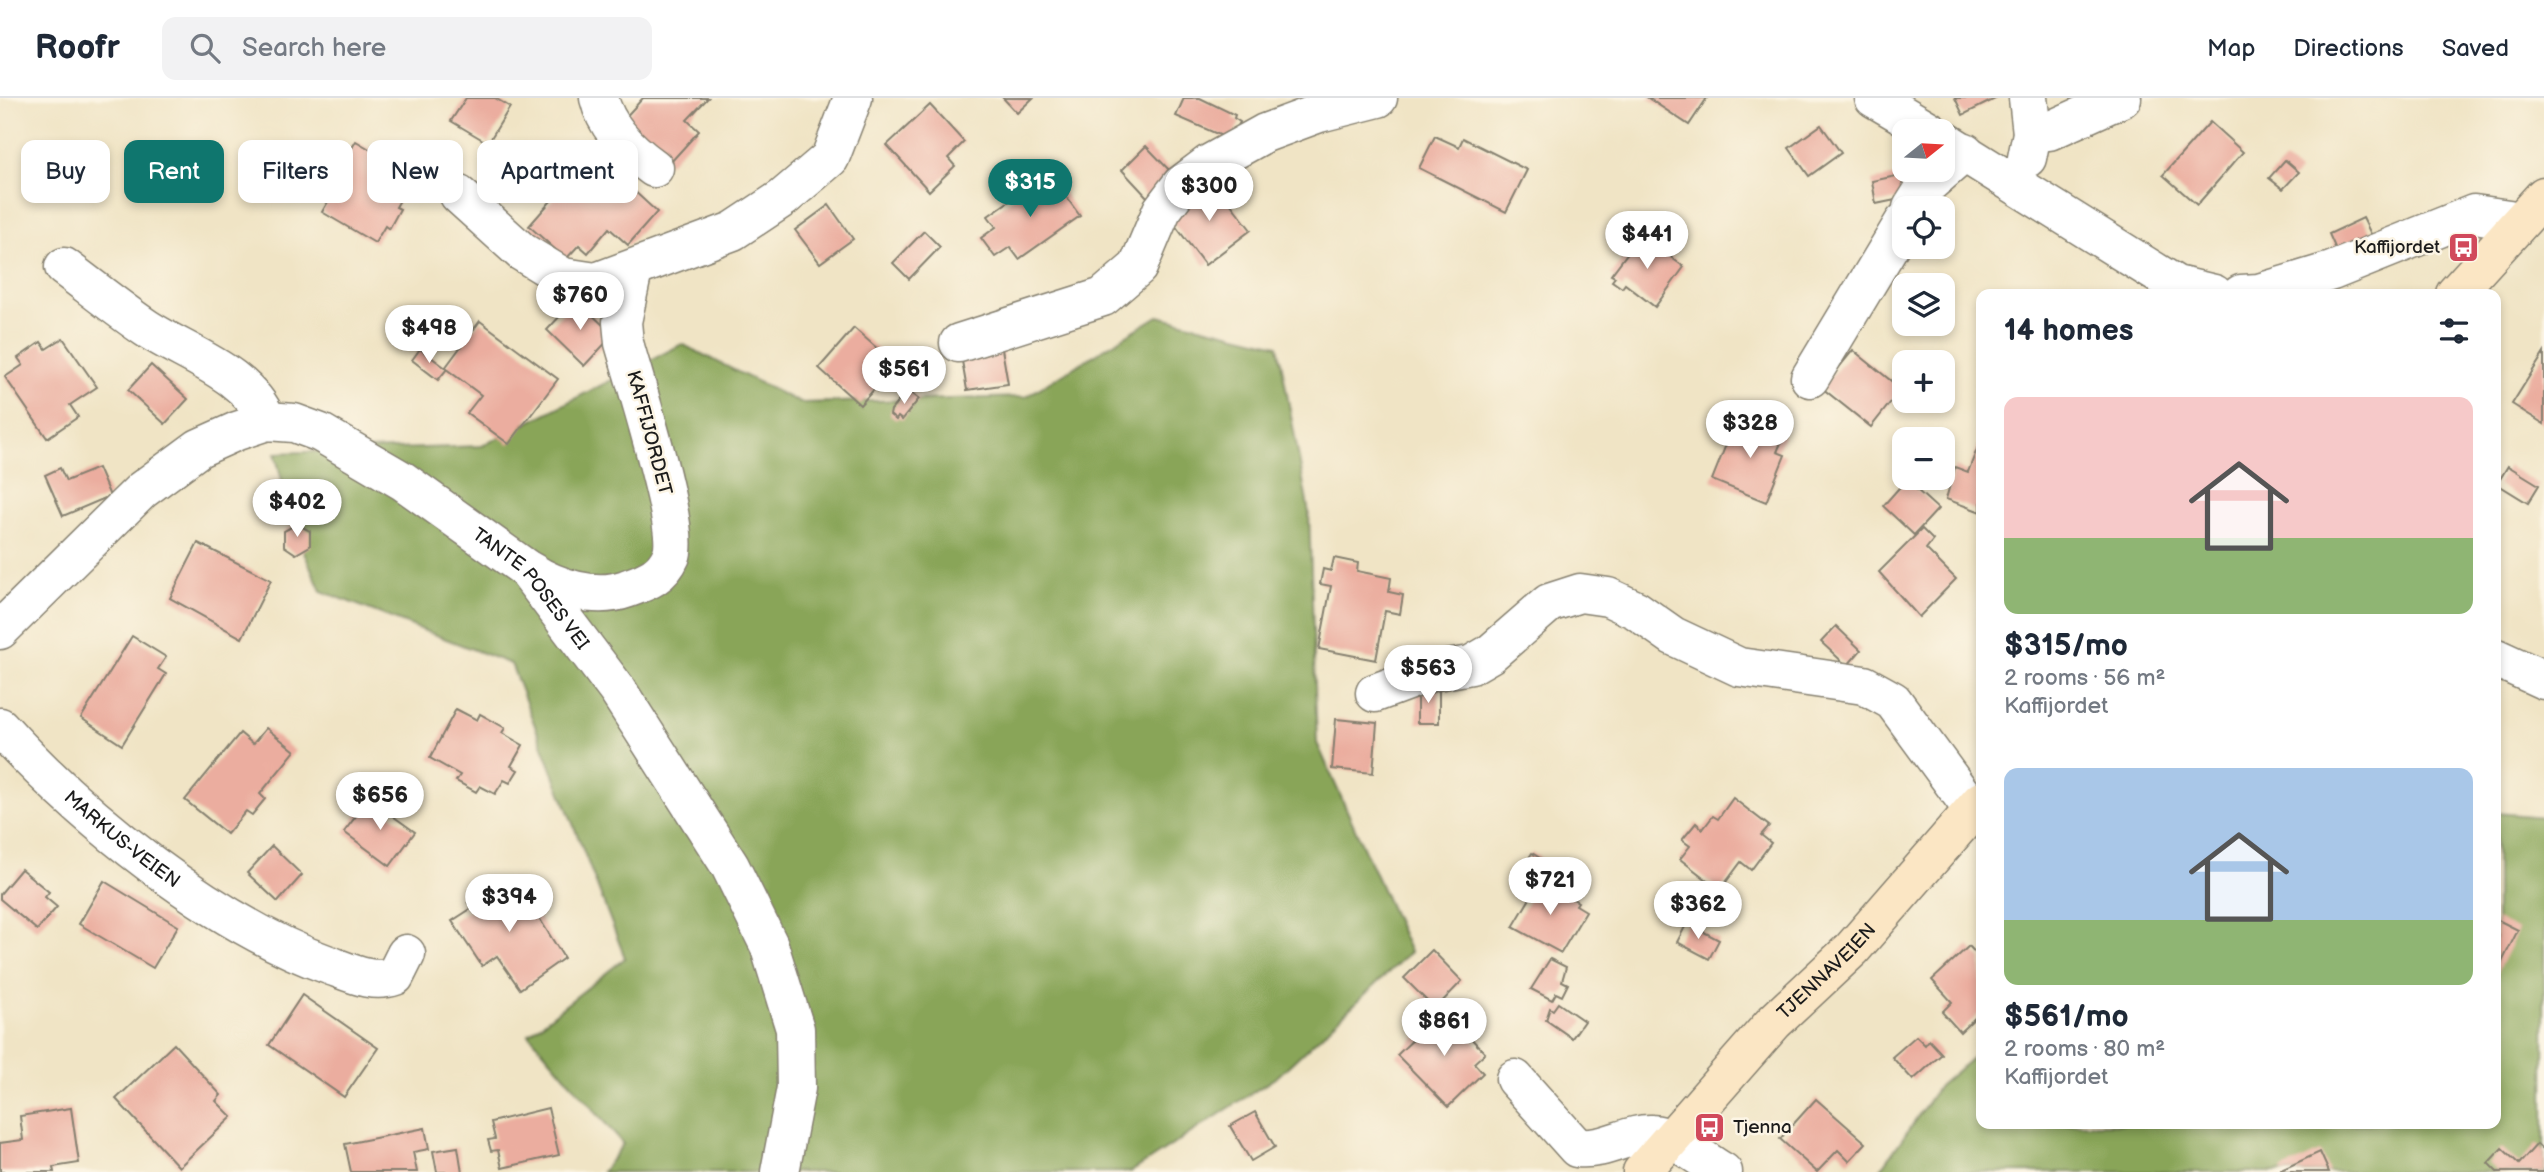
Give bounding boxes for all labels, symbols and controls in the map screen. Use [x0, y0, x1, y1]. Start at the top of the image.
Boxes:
search box [162, 17, 652, 80]
text: Roofr [35, 28, 120, 68]
icon: search [186, 29, 224, 67]
text: Search here [242, 33, 386, 64]
text: Map [2207, 34, 2255, 63]
text: Directions [2293, 34, 2404, 63]
text: Saved [2442, 34, 2509, 63]
north arrow [1892, 119, 1955, 182]
map controls [1892, 119, 1955, 490]
chip: Buy [21, 140, 110, 203]
chip: Rent [124, 140, 224, 203]
chip: Filters [238, 140, 353, 203]
chip: New [367, 140, 463, 203]
chip: Apartment [477, 140, 638, 203]
pin: $315 [989, 159, 1071, 219]
pin: $300 [1168, 164, 1250, 223]
text: $315 [1004, 168, 1056, 196]
text: $300 [1180, 172, 1238, 200]
button: locate [1892, 196, 1955, 259]
pin: $441 [1606, 212, 1688, 271]
text: $441 [1621, 220, 1673, 248]
bus stop icon: Kaffijordet [2446, 230, 2480, 264]
place label: Kaffijordet [2354, 236, 2440, 259]
pin: $760 [539, 272, 621, 332]
button: layers [1892, 273, 1955, 336]
text: $760 [552, 281, 608, 309]
pin: $498 [388, 306, 470, 365]
icon: filters [2435, 312, 2473, 350]
text: 14 homes [2004, 313, 2133, 349]
text: $498 [401, 314, 457, 342]
pin: $561 [863, 346, 945, 406]
button: + [1892, 350, 1955, 413]
text: $561 [878, 355, 930, 383]
street label: KAFFIJORDET [621, 368, 677, 498]
pin: $328 [1709, 400, 1791, 460]
text: $328 [1722, 409, 1778, 437]
button: − [1892, 427, 1955, 490]
icon: home [2176, 443, 2302, 569]
pin: $402 [256, 480, 338, 539]
text: $402 [269, 488, 325, 516]
street label: TANTE POSES VEI [468, 523, 594, 654]
text: $315/mo [2004, 628, 2128, 664]
pin: $563 [1387, 646, 1469, 705]
text: $563 [1400, 654, 1456, 682]
text: 2 rooms · 56 m² [2004, 664, 2166, 692]
text: Kaffijordet [2004, 692, 2108, 720]
pin: $656 [339, 772, 421, 832]
text: $656 [352, 781, 408, 809]
street label: MARKUS-VEIEN [59, 786, 184, 893]
icon: home [2176, 814, 2302, 940]
pin: $721 [1509, 858, 1591, 917]
text: $721 [1525, 866, 1575, 894]
pin: $394 [468, 874, 550, 934]
pin: $362 [1657, 882, 1739, 941]
text: $394 [481, 883, 537, 911]
text: $362 [1670, 890, 1726, 918]
street label: TJENNAVEIEN [1773, 918, 1881, 1024]
pin: $861 [1403, 998, 1485, 1058]
text: $561/mo [2004, 999, 2129, 1035]
text: $861 [1418, 1007, 1470, 1035]
text: 2 rooms · 80 m² [2004, 1035, 2165, 1063]
text: Kaffijordet [2004, 1063, 2108, 1091]
bus stop icon: Tjenna [1693, 1110, 1727, 1144]
place label: Tjenna [1733, 1116, 1792, 1139]

